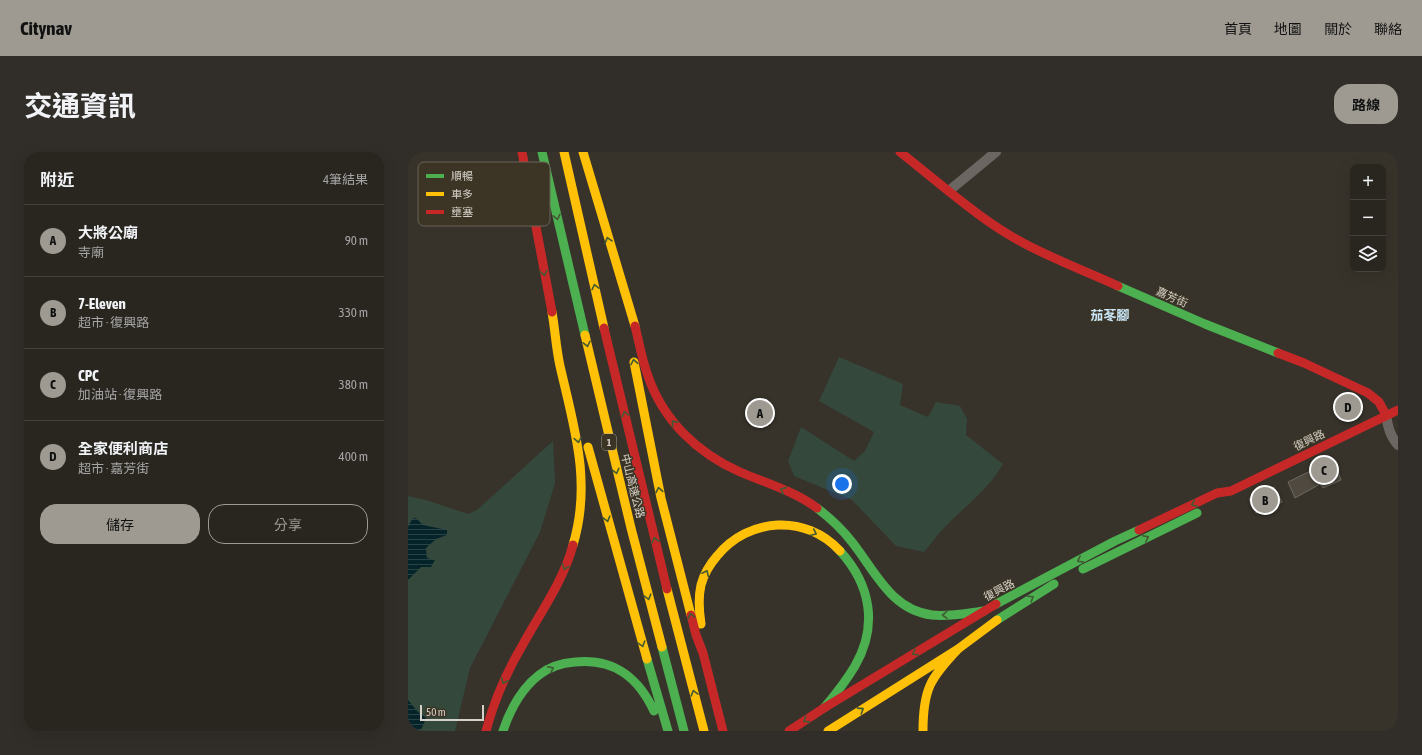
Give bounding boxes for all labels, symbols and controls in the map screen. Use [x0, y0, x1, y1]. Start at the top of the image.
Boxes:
text: Citynav [20, 17, 72, 39]
text: 首頁 [1224, 21, 1252, 37]
text: 地圖 [1274, 21, 1302, 37]
text: 關於 [1324, 21, 1352, 37]
text: 聯絡 [1374, 21, 1402, 37]
button: 路線 [1334, 84, 1398, 124]
text: 交通資訊 [24, 90, 136, 122]
legend [418, 162, 550, 226]
map controls [1350, 164, 1386, 272]
button: + [1350, 164, 1386, 200]
text: 附近 [40, 170, 74, 190]
text: 順暢 [451, 170, 473, 182]
text: 4筆結果 [323, 172, 368, 187]
text: 車多 [451, 188, 473, 200]
button: − [1350, 200, 1386, 236]
text: 壅塞 [451, 206, 473, 218]
one-way arrow [553, 214, 561, 220]
text: 大將公廟 [78, 224, 138, 241]
text: A [50, 233, 56, 248]
text: 90 m [345, 233, 368, 248]
one-way arrow [604, 236, 613, 243]
button: layers [1350, 236, 1386, 272]
text: 寺廟 [78, 245, 104, 260]
one-way arrow [540, 270, 548, 276]
one-way arrow [591, 284, 599, 290]
street label: 嘉芳街 [1154, 285, 1190, 309]
text: 7-Eleven [78, 295, 126, 312]
text: B [50, 305, 56, 320]
text: 330 m [339, 305, 368, 320]
district label: 茄苳腳 [1090, 308, 1130, 323]
text: 超市 · 復興路 [78, 315, 149, 330]
one-way arrow [582, 341, 590, 347]
one-way arrow [631, 359, 639, 365]
text: CPC [78, 367, 99, 384]
text: C [50, 377, 56, 392]
text: 380 m [339, 377, 368, 392]
text: 加油站 · 復興路 [78, 387, 162, 402]
pin: D [1335, 392, 1361, 422]
pin: A [747, 398, 773, 428]
one-way arrow [621, 411, 629, 417]
one-way arrow [671, 420, 678, 427]
street label: 復興路 [1292, 427, 1326, 453]
road number: 1 [602, 434, 616, 450]
one-way arrow [573, 437, 581, 443]
text: 全家便利商店 [78, 440, 168, 457]
text: D [49, 449, 57, 464]
text: 400 m [339, 449, 368, 464]
street label: 中山高速公路 [619, 453, 647, 519]
pin: C [1311, 455, 1337, 485]
text: 超市 · 嘉芳街 [78, 461, 149, 476]
one-way arrow [612, 467, 620, 474]
your location [832, 474, 852, 494]
pin: B [1252, 485, 1278, 515]
one-way arrow [779, 486, 786, 494]
one-way arrow [656, 487, 664, 493]
one-way arrow [1191, 499, 1199, 507]
button: 儲存 [40, 504, 200, 544]
button: 分享 [208, 504, 368, 544]
one-way arrow [602, 515, 611, 522]
one-way arrow [810, 528, 818, 536]
one-way arrow [1142, 535, 1149, 543]
one-way arrow [651, 537, 660, 544]
one-way arrow [1077, 555, 1085, 562]
one-way arrow [562, 563, 570, 570]
one-way arrow [701, 570, 709, 577]
street label: 復興路 [982, 577, 1016, 603]
one-way arrow [644, 593, 652, 600]
one-way arrow [1027, 595, 1034, 603]
one-way arrow [942, 611, 948, 619]
one-way arrow [687, 613, 696, 620]
one-way arrow [637, 641, 646, 648]
one-way arrow [912, 648, 919, 656]
one-way arrow [547, 666, 555, 674]
one-way arrow [501, 677, 509, 685]
one-way arrow [690, 690, 699, 697]
scale bar [420, 703, 484, 722]
text: 50 m [426, 706, 446, 718]
one-way arrow [857, 707, 864, 715]
one-way arrow [803, 715, 810, 722]

